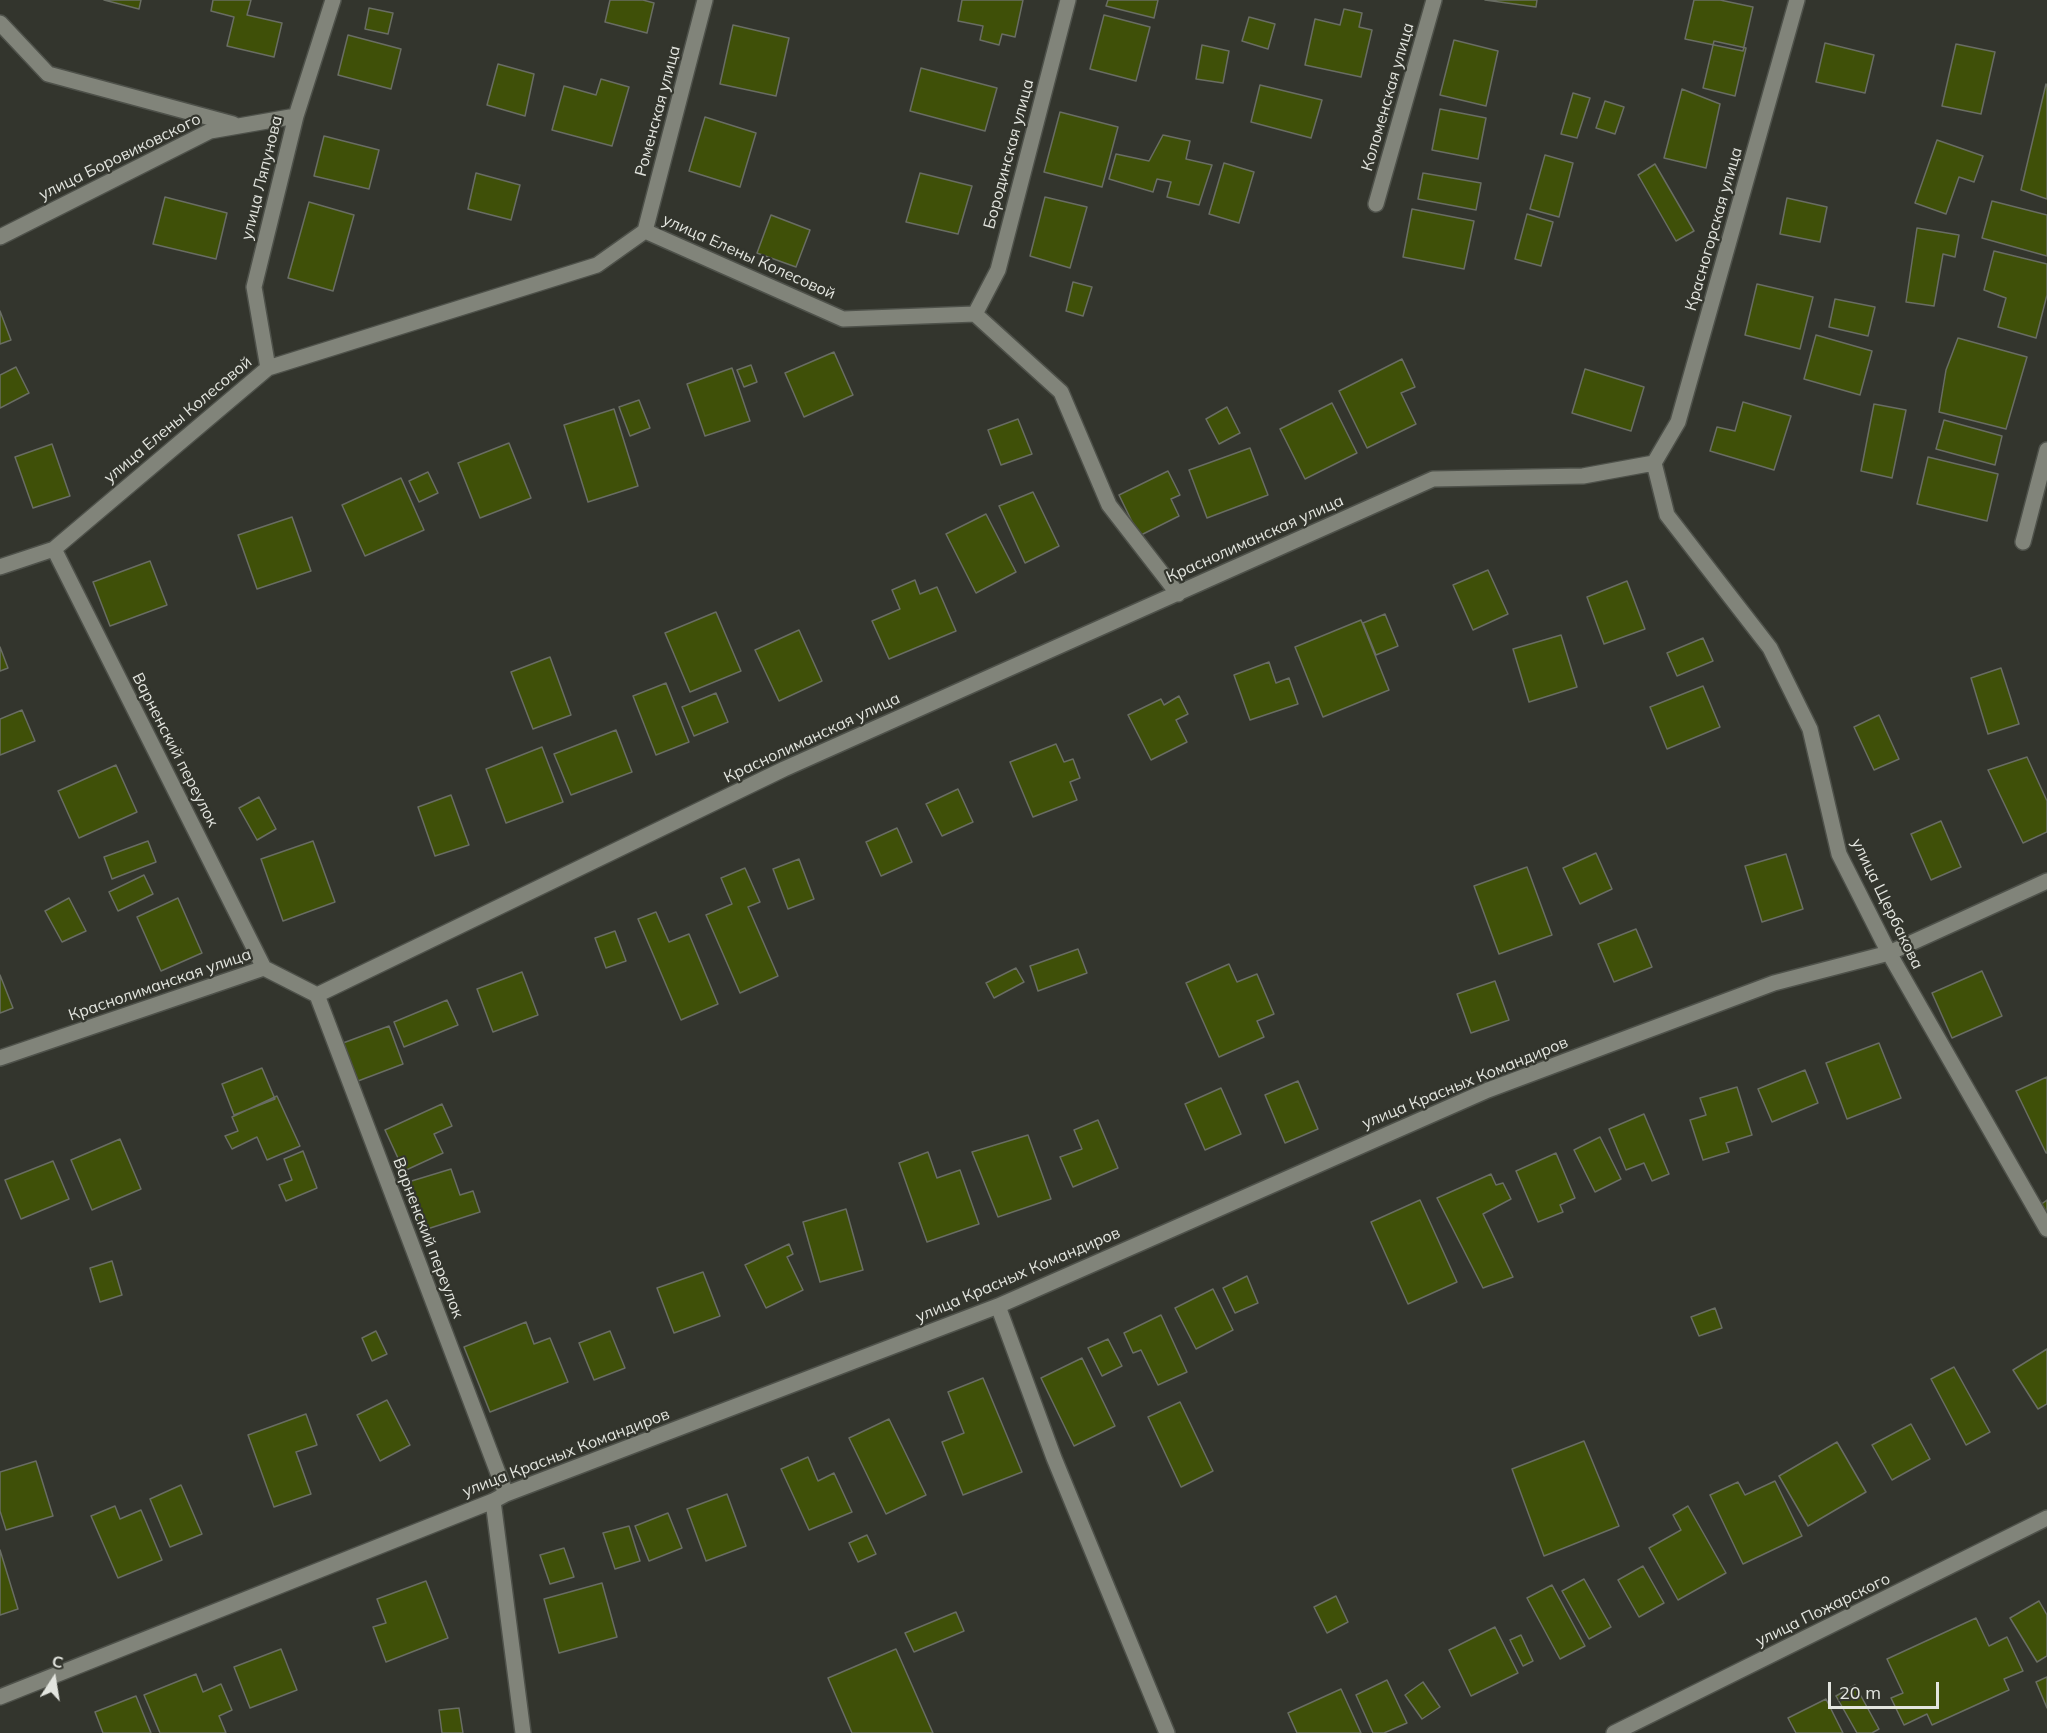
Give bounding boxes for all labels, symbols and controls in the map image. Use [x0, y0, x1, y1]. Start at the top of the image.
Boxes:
street label: Коломенская улица [1358, 21, 1418, 173]
street label: Роменская улица [631, 43, 685, 179]
street label: Бородинская улица [980, 77, 1038, 231]
street label: улица Боровиковского [36, 109, 204, 205]
street label: улица Ляпунова [237, 114, 287, 242]
street label: Красногорская улица [1681, 145, 1747, 313]
street label: улица Елены Колесовой [660, 210, 838, 304]
street label: улица Елены Колесовой [100, 353, 256, 487]
street label: Краснолиманская улица [1163, 491, 1347, 587]
street label: Варненский переулок [128, 670, 222, 830]
street label: Краснолиманская улица [721, 689, 903, 787]
street label: улица Щербакова [1847, 836, 1927, 972]
street label: Краснолиманская улица [66, 945, 254, 1025]
street label: улица Красных Командиров [1359, 1033, 1571, 1133]
street label: Варненский переулок [388, 1155, 468, 1321]
street label: улица Красных Командиров [913, 1223, 1123, 1327]
street label: улица Красных Командиров [460, 1405, 672, 1501]
street label: улица Пожарского [1753, 1569, 1893, 1651]
north arrow [24, 1649, 84, 1709]
text: С [50, 1650, 65, 1672]
scale bar [1831, 1670, 1942, 1708]
text: 20 m [1839, 1681, 1881, 1704]

